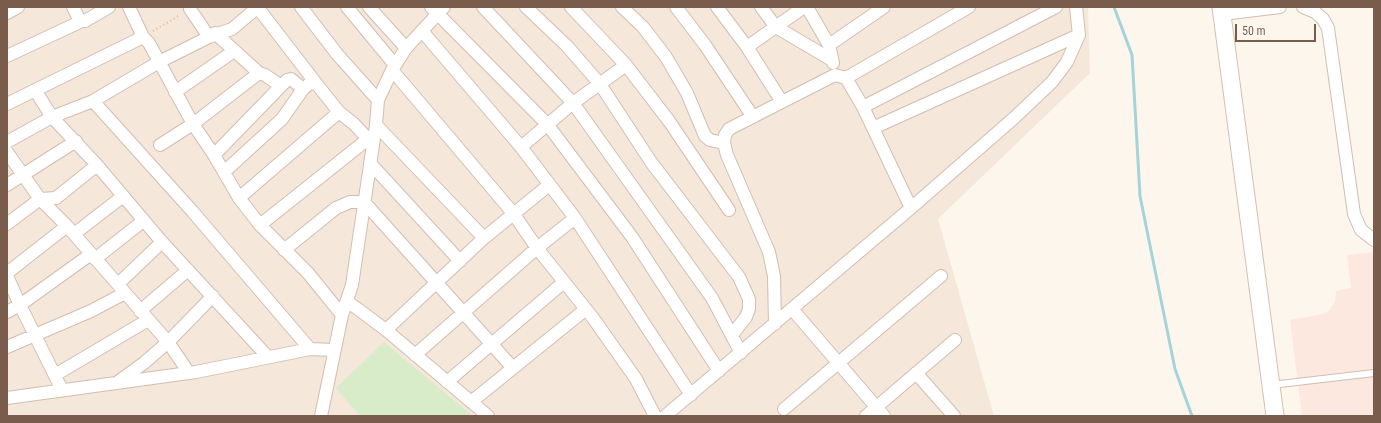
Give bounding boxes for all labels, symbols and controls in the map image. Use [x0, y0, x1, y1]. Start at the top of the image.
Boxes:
scale bar [1237, 16, 1318, 42]
text: 50 m [1242, 24, 1266, 38]

